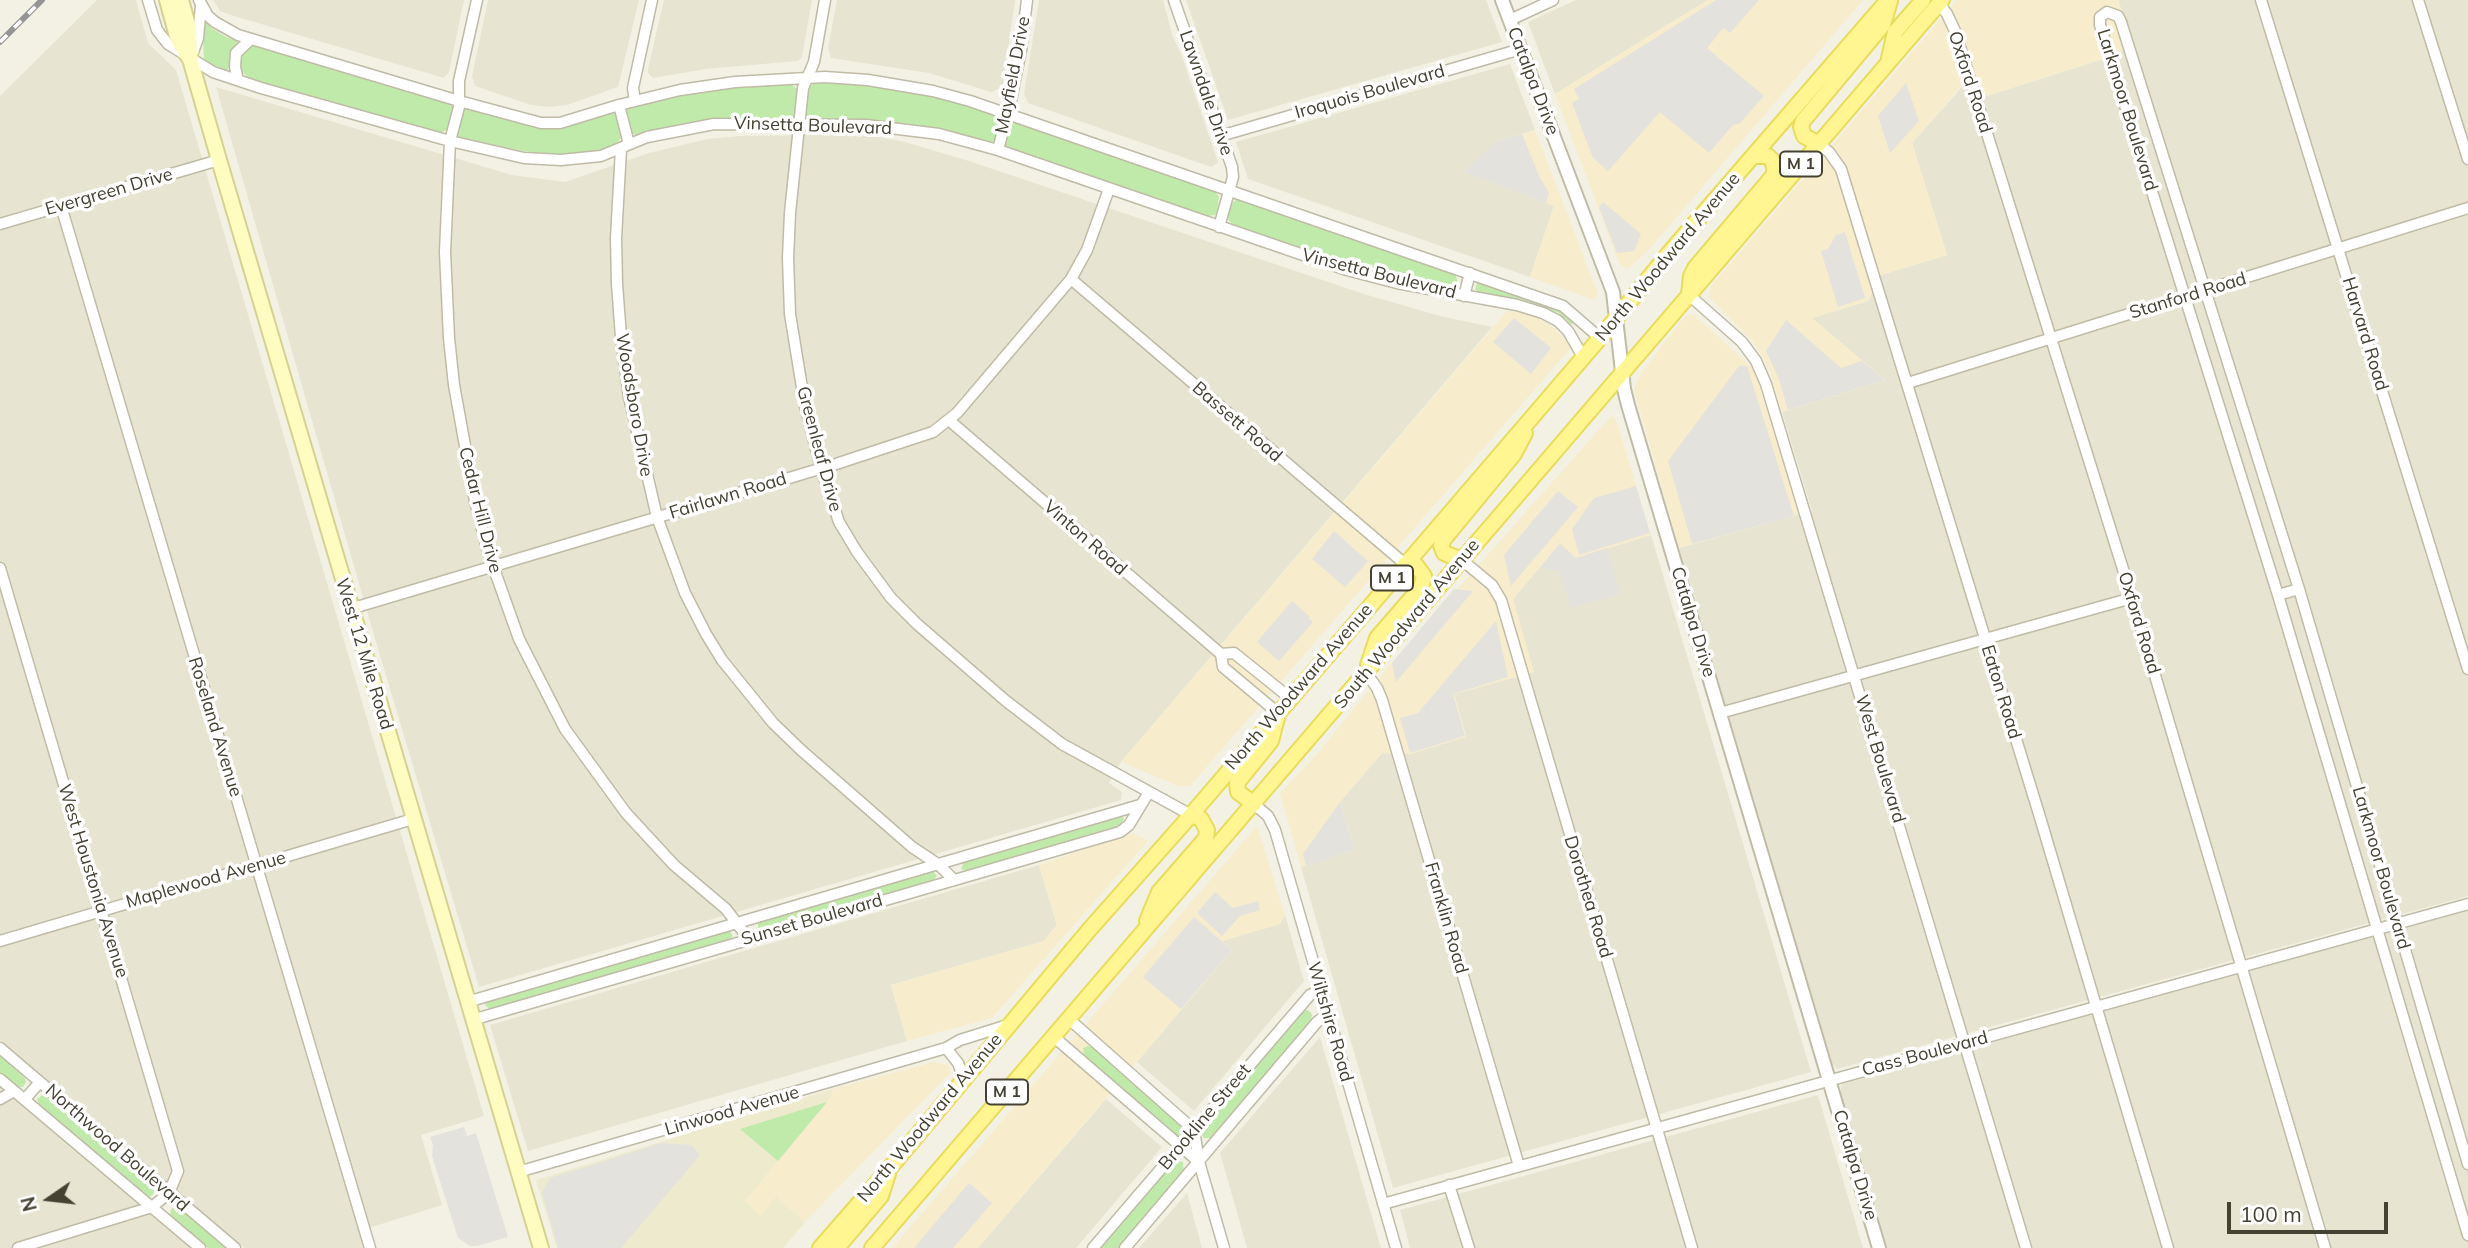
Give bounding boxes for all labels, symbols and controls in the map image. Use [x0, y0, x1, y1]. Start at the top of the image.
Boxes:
street label: Mayfield Drive [991, 14, 1035, 136]
street label: Catalpa Drive [1502, 24, 1564, 138]
street label: Larkmoor Boulevard [2092, 26, 2162, 194]
street label: Lawndale Drive [1175, 28, 1237, 158]
street label: Oxford Road [1943, 28, 1997, 136]
street label: Iroquois Boulevard [1293, 60, 1447, 124]
street label: Vinsetta Boulevard [734, 112, 892, 140]
road number: M 1 [1780, 152, 1822, 176]
street label: Evergreen Drive [43, 163, 175, 221]
street label: North Woodward Avenue [1591, 168, 1745, 346]
street label: Vinsetta Boulevard [1300, 244, 1458, 304]
street label: Stanford Road [2127, 268, 2249, 324]
street label: Harvard Road [2337, 274, 2393, 394]
street label: Woodsboro Drive [611, 332, 657, 478]
street label: Bassett Road [1188, 377, 1286, 467]
street label: Greenleaf Drive [792, 384, 846, 514]
street label: Cedar Hill Drive [454, 445, 506, 575]
street label: Fairlawn Road [667, 468, 789, 524]
street label: Vinton Road [1039, 496, 1131, 580]
street label: South Woodward Avenue [1330, 535, 1484, 713]
street label: Catalpa Drive [1666, 564, 1720, 680]
road number: M 1 [1371, 566, 1413, 590]
street label: Oxford Road [2113, 569, 2165, 677]
street label: West 12 Mile Road [331, 576, 397, 732]
street label: North Woodward Avenue [1221, 599, 1377, 775]
street label: Eaton Road [1976, 642, 2026, 742]
street label: Roseland Avenue [183, 654, 247, 800]
street label: West Boulevard [1850, 692, 1910, 826]
street label: West Houstonia Avenue [53, 782, 133, 980]
street label: Larkmoor Boulevard [2347, 784, 2415, 952]
street label: Dorothea Road [1559, 833, 1617, 961]
street label: Maplewood Avenue [124, 847, 288, 913]
street label: Franklin Road [1420, 860, 1472, 976]
street label: Sunset Boulevard [739, 889, 885, 951]
street label: Wiltshire Road [1303, 960, 1357, 1084]
street label: Cass Boulevard [1860, 1027, 1990, 1081]
street label: North Woodward Avenue [853, 1029, 1007, 1207]
street label: Brookline Street [1154, 1060, 1256, 1174]
street label: Northwood Boulevard [41, 1080, 193, 1216]
road number: M 1 [986, 1080, 1028, 1104]
street label: Linwood Avenue [662, 1081, 802, 1141]
street label: Catalpa Drive [1828, 1107, 1882, 1223]
north arrow [14, 1164, 84, 1234]
scale bar [2230, 1188, 2391, 1232]
text: N [15, 1194, 42, 1214]
text: 100 m [2240, 1201, 2302, 1227]

